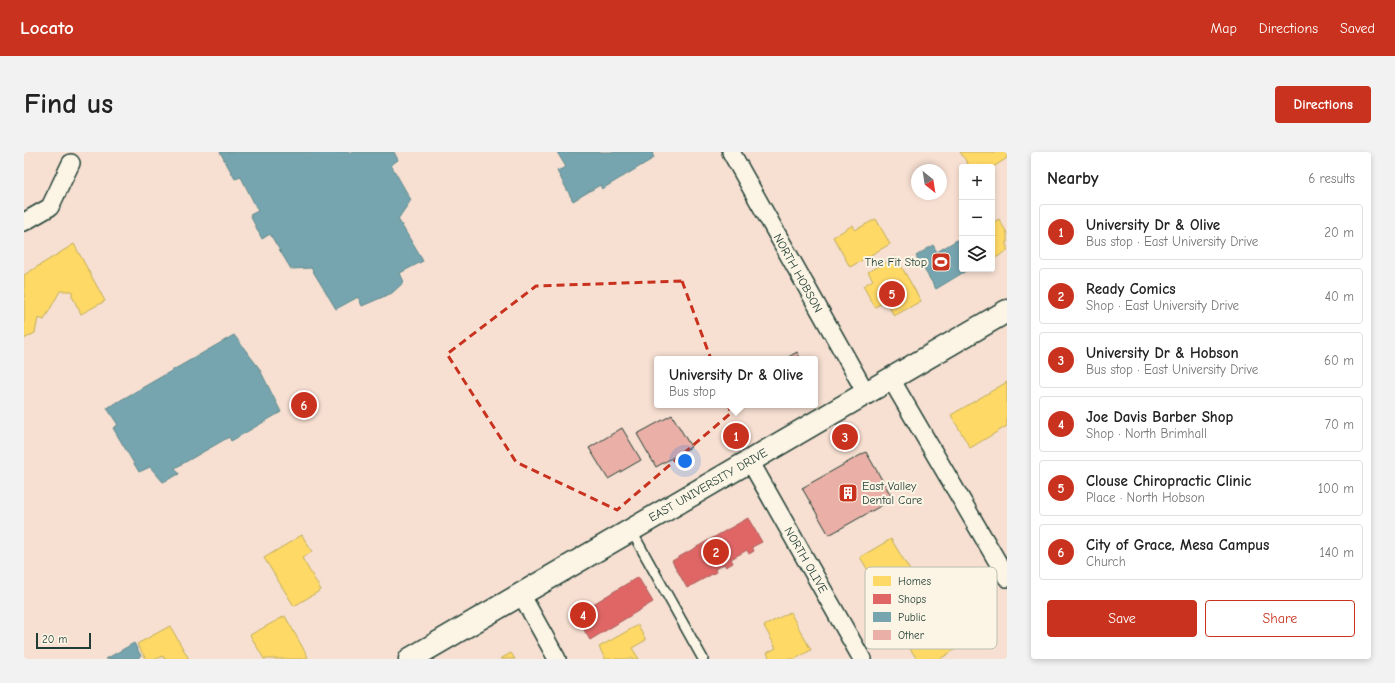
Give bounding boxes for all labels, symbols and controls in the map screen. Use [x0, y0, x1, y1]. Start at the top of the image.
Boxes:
text: Locato [20, 17, 74, 39]
text: Map [1210, 20, 1237, 37]
text: Directions [1259, 20, 1318, 37]
text: Saved [1340, 20, 1375, 37]
button: Directions [1275, 86, 1371, 123]
text: Find us [24, 88, 113, 120]
north arrow [911, 164, 947, 200]
map controls [959, 164, 995, 272]
button: + [959, 164, 995, 200]
text: Nearby [1047, 169, 1098, 188]
text: 6 results [1308, 171, 1355, 186]
button: − [959, 200, 995, 236]
text: University Dr & Olive [1086, 216, 1220, 234]
text: 1 [1058, 225, 1064, 240]
text: 20 m [1324, 225, 1354, 240]
street label: NORTH HOBSON [771, 231, 825, 315]
text: Bus stop · East University Drive [1086, 234, 1258, 249]
button: layers [959, 236, 995, 272]
sports icon: The Fit Stop [930, 251, 952, 273]
place label: The Fit Stop [865, 255, 927, 269]
pin: 5 [879, 279, 905, 309]
text: Ready Comics [1086, 280, 1176, 298]
text: 2 [1058, 289, 1064, 304]
text: 40 m [1325, 289, 1354, 304]
text: Shop · East University Drive [1086, 298, 1239, 313]
text: University Dr & Hobson [1086, 344, 1239, 362]
text: 3 [1058, 353, 1064, 368]
text: 60 m [1324, 353, 1354, 368]
popup [654, 356, 818, 408]
text: Bus stop · East University Drive [1086, 362, 1258, 377]
text: University Dr & Olive [669, 366, 803, 384]
text: Bus stop [669, 384, 716, 399]
pin: 6 [291, 390, 317, 420]
text: Joe Davis Barber Shop [1086, 408, 1233, 426]
text: 4 [1058, 417, 1064, 432]
text: 70 m [1325, 417, 1354, 432]
pin: 1 [723, 421, 749, 451]
pin: 3 [832, 422, 858, 452]
text: Shop · North Brimhall [1086, 426, 1207, 441]
street label: EAST UNIVERSITY DRIVE [646, 445, 770, 525]
your location [675, 451, 695, 471]
text: Clouse Chiropractic Clinic [1086, 472, 1251, 490]
place label: East Valley Dental Care [862, 479, 922, 507]
text: 5 [1058, 481, 1064, 496]
text: 100 m [1318, 481, 1354, 496]
building icon: East Valley Dental Care [837, 482, 859, 504]
text: Place · North Hobson [1086, 490, 1205, 505]
street label: NORTH OLIVE [781, 525, 831, 595]
text: City of Grace, Mesa Campus [1086, 536, 1269, 554]
pin: 2 [703, 537, 729, 567]
text: 6 [1058, 545, 1064, 560]
text: 140 m [1320, 545, 1354, 560]
text: Church [1086, 554, 1126, 569]
legend [865, 567, 997, 649]
text: Homes [898, 575, 931, 588]
text: Shops [898, 593, 927, 606]
pin: 4 [570, 600, 596, 630]
button: Save [1047, 600, 1197, 637]
button: Share [1205, 600, 1355, 637]
text: Public [898, 611, 927, 624]
text: Other [898, 629, 925, 642]
scale bar [36, 631, 91, 650]
text: 20 m [42, 633, 67, 646]

